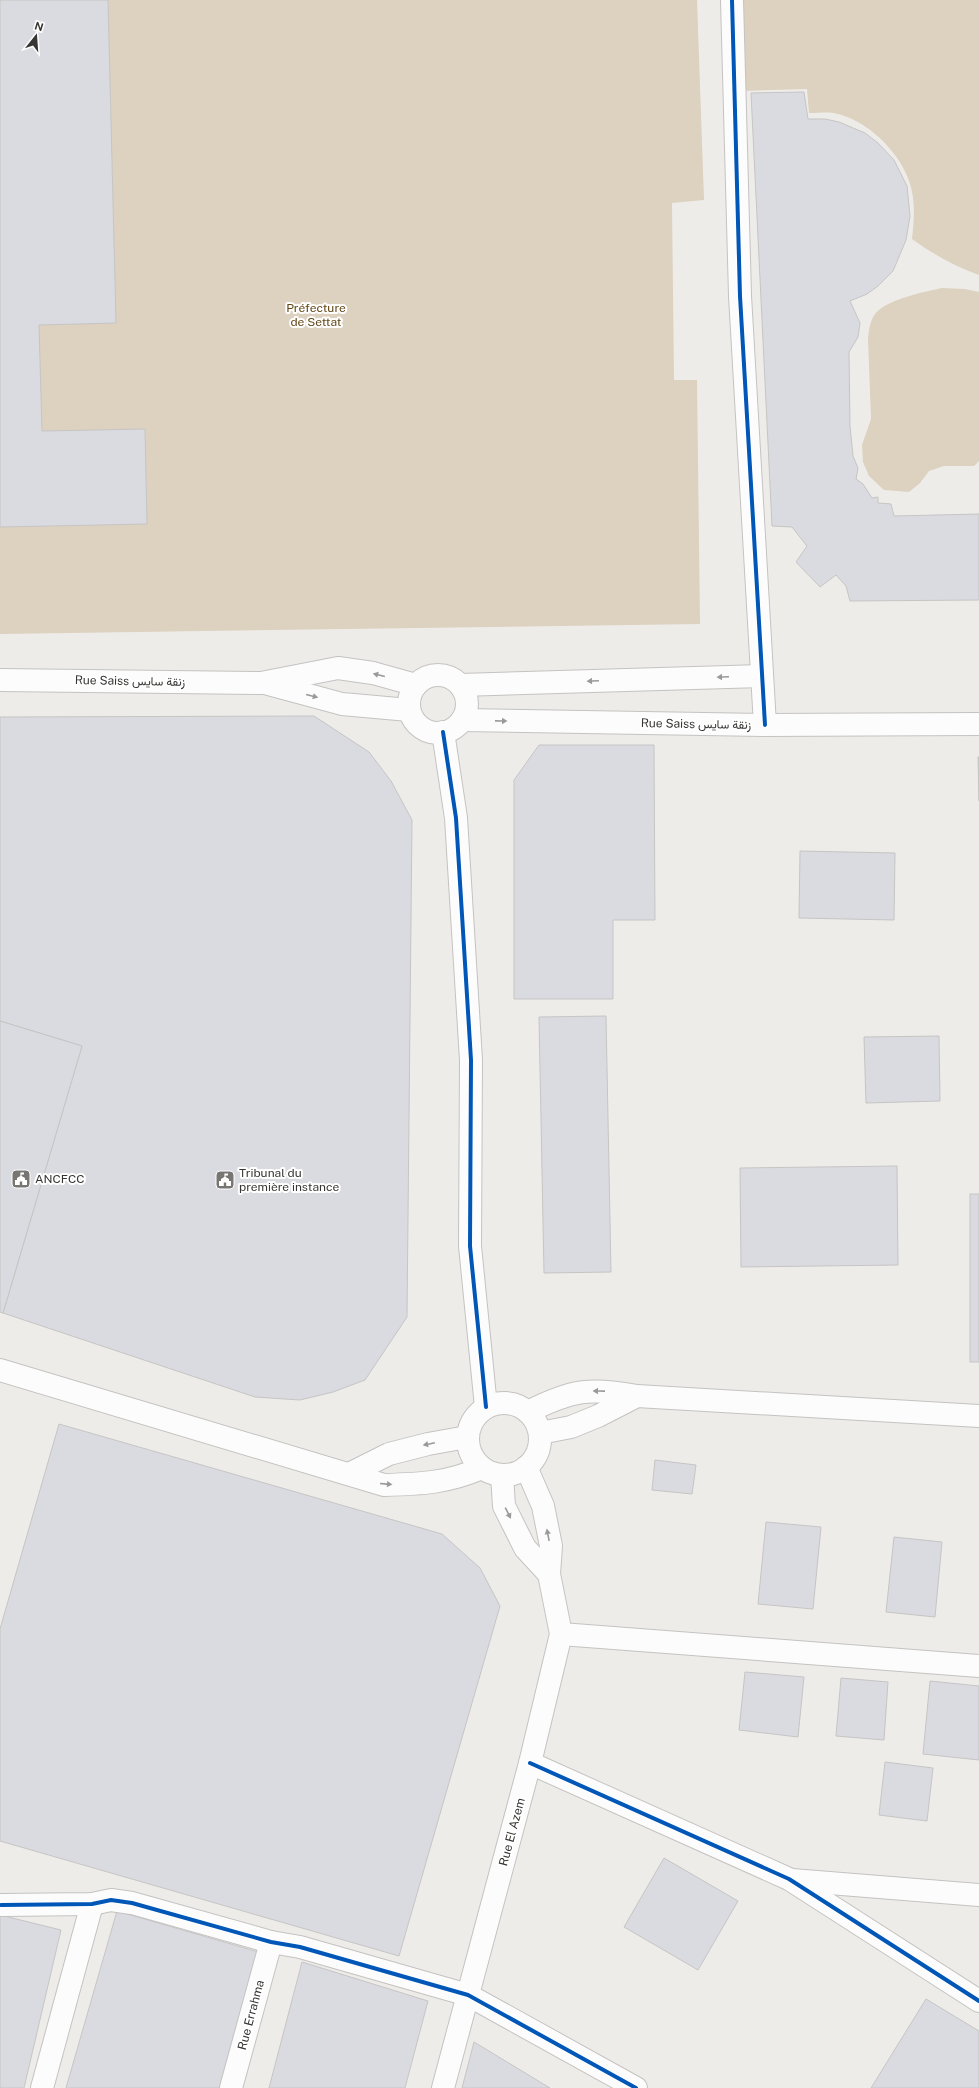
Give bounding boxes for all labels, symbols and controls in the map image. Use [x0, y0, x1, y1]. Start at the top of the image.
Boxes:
north arrow [16, 16, 56, 56]
text: N [33, 19, 45, 33]
park label: Préfecture de Settat [286, 301, 346, 329]
one-way arrow [372, 671, 385, 677]
street label: Rue Saiss زنقة سايس [75, 673, 185, 690]
one-way arrow [716, 674, 729, 680]
one-way arrow [586, 678, 599, 684]
one-way arrow [306, 693, 318, 699]
street label: Rue Saiss زنقة سايس [641, 716, 751, 733]
one-way arrow [495, 718, 508, 724]
place label: Tribunal du première instance [239, 1166, 339, 1194]
public building icon: ANCFCC [10, 1168, 32, 1190]
public building icon: Tribunal du première instance [214, 1169, 236, 1191]
place label: ANCFCC [35, 1172, 84, 1186]
one-way arrow [593, 1387, 605, 1394]
one-way arrow [423, 1441, 435, 1447]
one-way arrow [380, 1481, 392, 1488]
one-way arrow [504, 1507, 511, 1519]
one-way arrow [545, 1529, 551, 1541]
street label: Rue El Azem [496, 1796, 528, 1868]
street label: Rue Errahma [235, 1979, 267, 2051]

